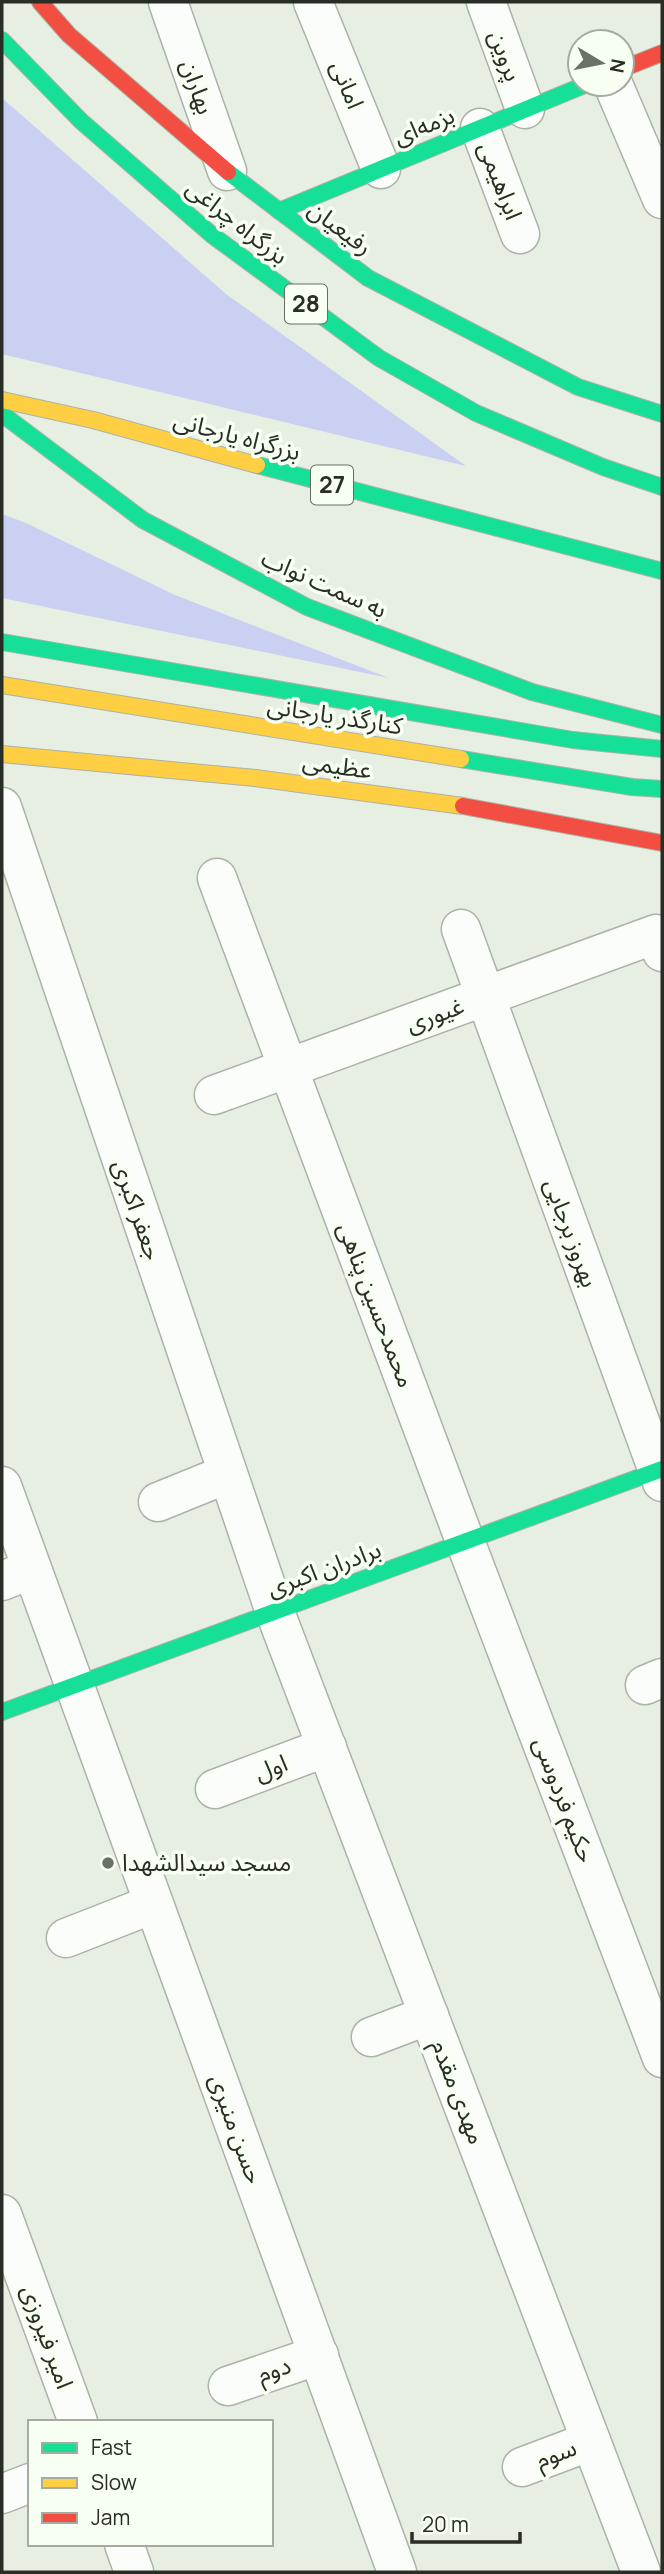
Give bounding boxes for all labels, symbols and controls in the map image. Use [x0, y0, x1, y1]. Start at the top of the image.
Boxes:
street label: پروین [482, 25, 531, 86]
north arrow [566, 28, 636, 98]
street label: بهاران [174, 55, 223, 118]
street label: امانی [324, 55, 373, 114]
text: N [604, 57, 632, 75]
street label: بزمه‌ای [388, 97, 459, 152]
street label: ابراهیمی [471, 137, 531, 224]
street label: بزرگراه چراغی [180, 170, 296, 271]
street label: رفیعیان [302, 192, 380, 262]
road number: 28 [285, 284, 327, 324]
street label: بزرگراه یارجانی [170, 402, 304, 467]
road number: 27 [311, 466, 353, 505]
street label: به سمت نواب [257, 540, 393, 625]
street label: کنارگذر یارجانی [265, 688, 406, 742]
street label: عظیمی [300, 743, 374, 786]
street label: غیوری [401, 988, 468, 1039]
street label: جعفر اکبری [106, 1155, 171, 1264]
street label: بهروز برجایی [538, 1174, 607, 1291]
street label: محمدحسین پناهی [331, 1217, 424, 1392]
street label: برادران اکبری [262, 1532, 385, 1603]
street label: حکیم فردوسی [525, 1732, 604, 1868]
street label: اول [249, 1745, 292, 1788]
place label: مسجد سیدالشهدا [122, 1845, 291, 1878]
marker: مسجد سیدالشهدا [100, 1855, 116, 1871]
street label: مهدی مقدم [422, 2034, 494, 2150]
street label: حسن منیری [202, 2069, 272, 2188]
street label: امیر فیروزی [14, 2280, 82, 2393]
street label: دوم [252, 2347, 296, 2393]
legend [28, 2420, 273, 2546]
street label: سوم [530, 2430, 582, 2478]
text: Fast [91, 2433, 132, 2461]
text: Slow [91, 2468, 137, 2496]
scale bar [412, 2500, 520, 2544]
text: Jam [91, 2503, 130, 2531]
text: 20 m [422, 2510, 469, 2538]

